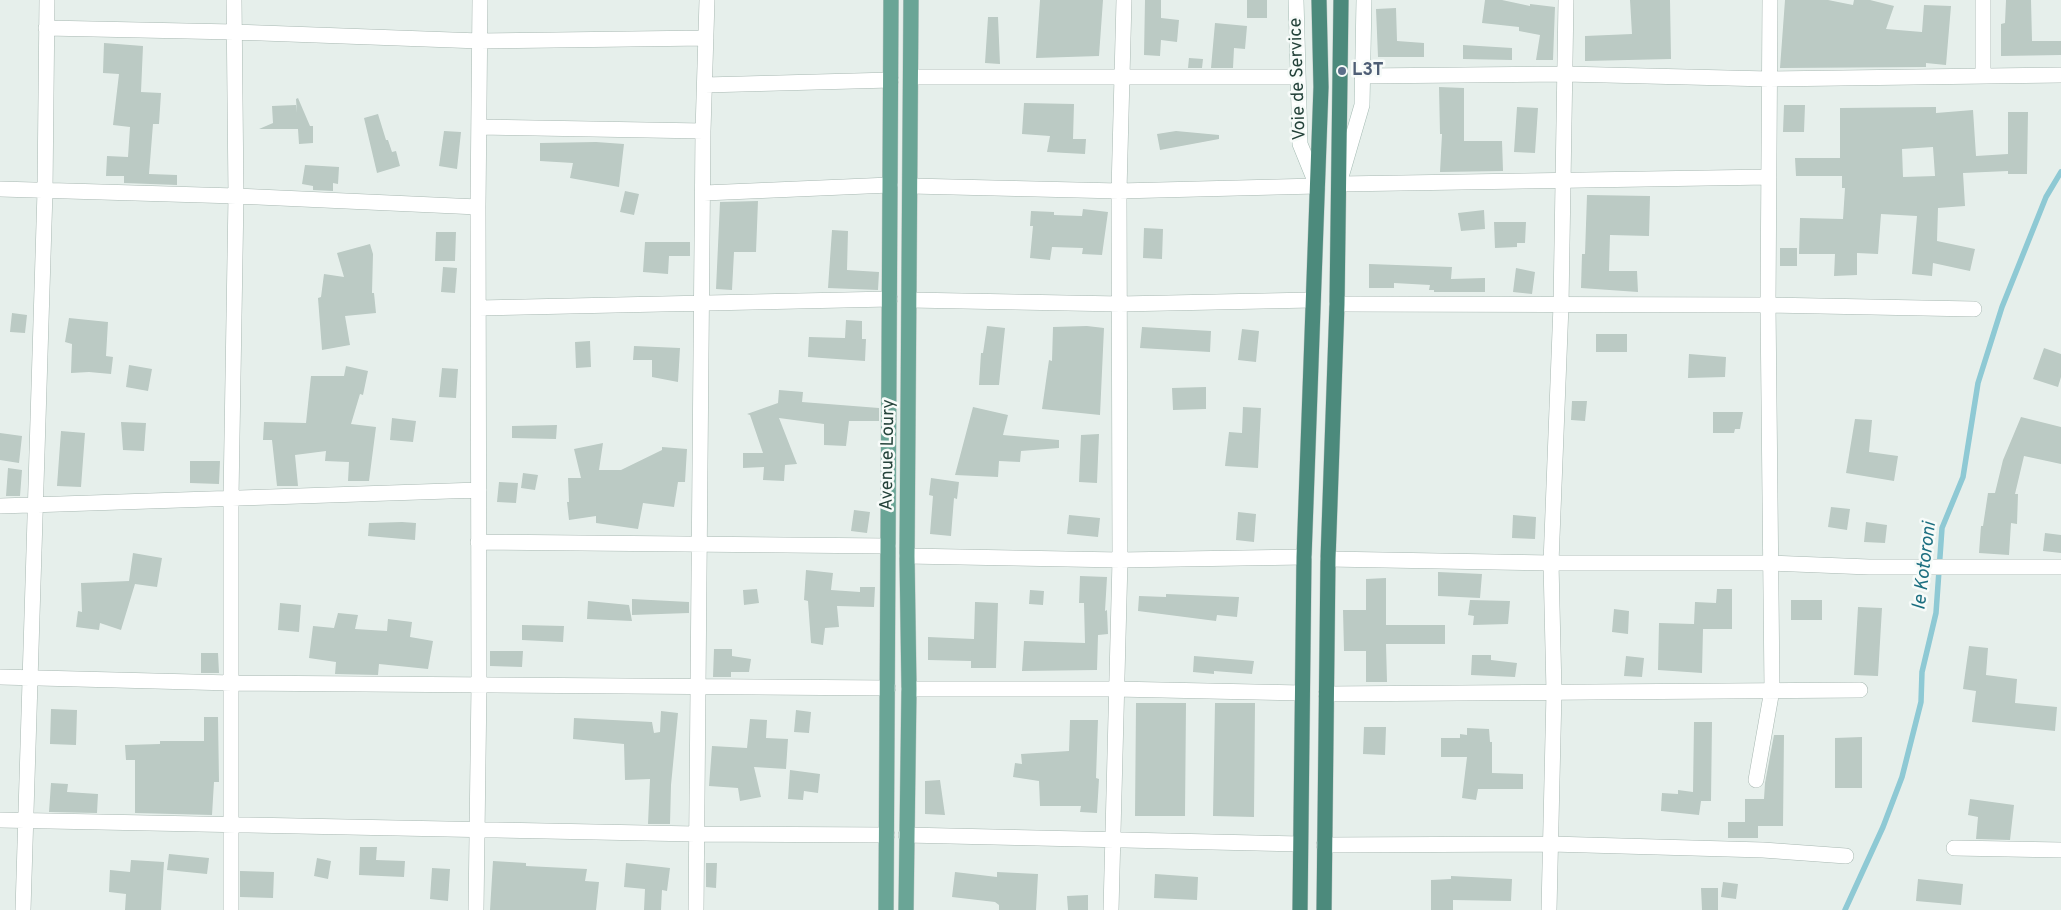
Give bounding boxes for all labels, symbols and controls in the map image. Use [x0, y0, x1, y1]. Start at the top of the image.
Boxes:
street label: Voie de Service [1286, 17, 1312, 141]
place label: L3T [1352, 60, 1384, 82]
marker: L3T [1336, 65, 1348, 77]
street label: Avenue Loury [877, 399, 901, 511]
water label: le Kotoroni [1909, 521, 1943, 611]

